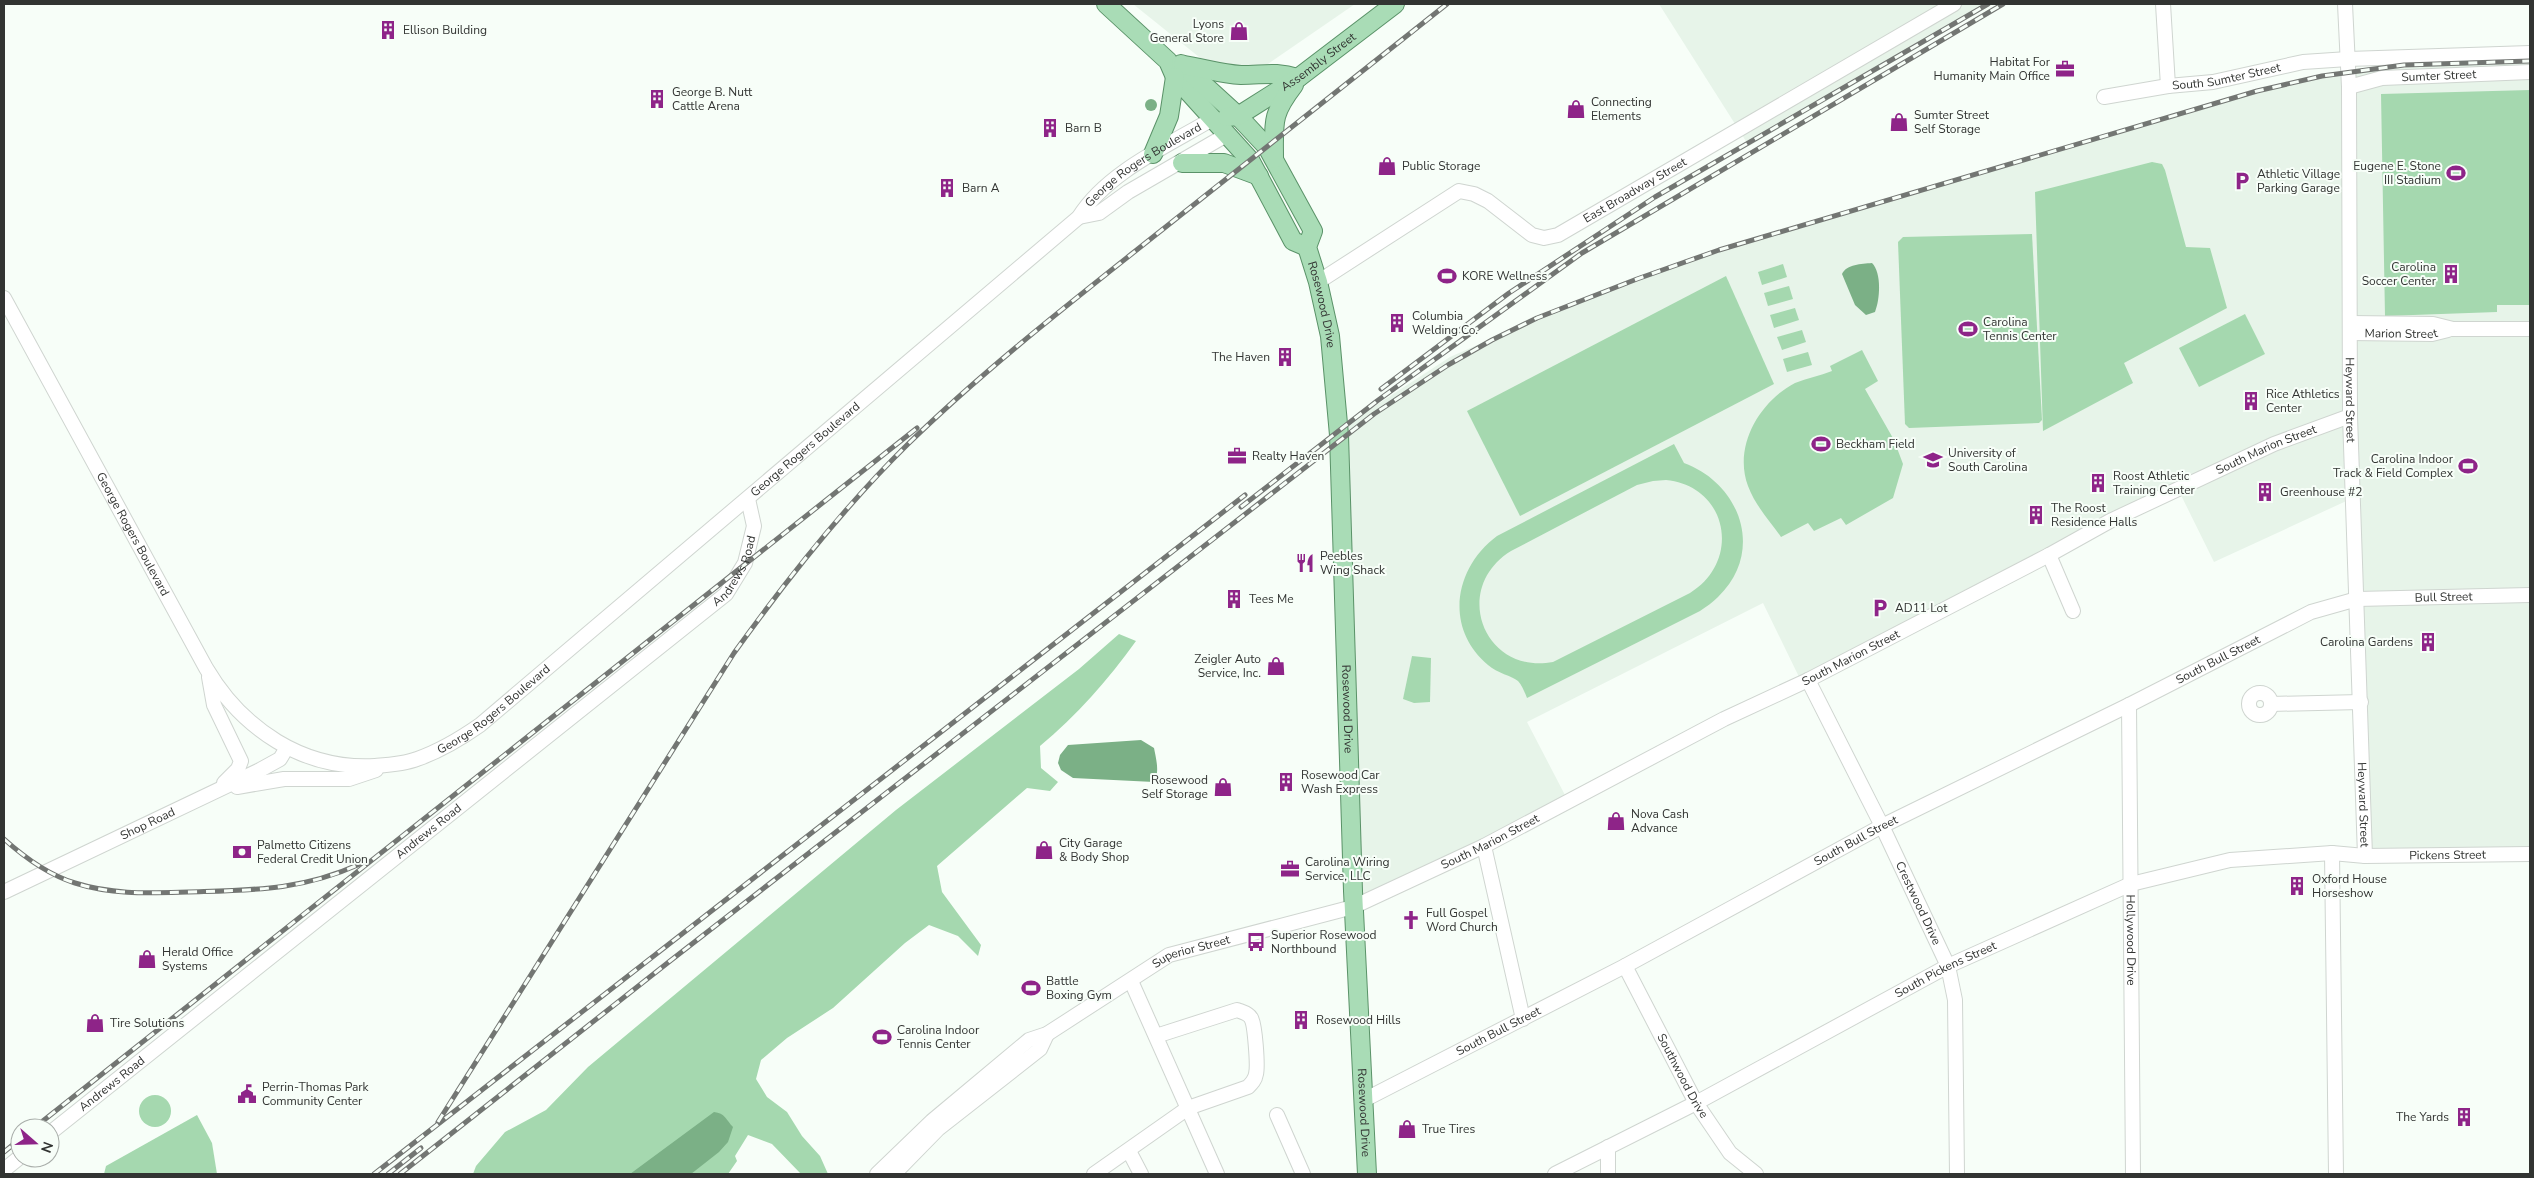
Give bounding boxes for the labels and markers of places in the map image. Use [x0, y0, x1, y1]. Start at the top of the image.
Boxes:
place label: Lyons General Store [1150, 16, 1224, 46]
building icon: Ellison Building [377, 19, 399, 41]
shop icon: Lyons General Store [1228, 20, 1250, 42]
place label: Ellison Building [403, 22, 487, 38]
place label: Habitat For Humanity Main Office [1934, 54, 2051, 84]
office icon: Habitat For Humanity Main Office [2054, 58, 2076, 80]
place label: George B. Nutt Cattle Arena [672, 84, 753, 114]
building icon: George B. Nutt Cattle Arena [646, 88, 668, 110]
place label: Connecting Elements [1591, 94, 1652, 124]
shop icon: Connecting Elements [1565, 98, 1587, 120]
place label: Sumter Street Self Storage [1914, 107, 1990, 137]
shop icon: Sumter Street Self Storage [1888, 111, 1910, 133]
building icon: Barn B [1039, 117, 1061, 139]
place label: Barn B [1065, 120, 1102, 136]
shop icon: Public Storage [1376, 155, 1398, 177]
place label: Public Storage [1402, 158, 1480, 174]
place label: Eugene E. Stone III Stadium [2353, 158, 2441, 188]
sports icon: Eugene E. Stone III Stadium [2445, 162, 2467, 184]
place label: Athletic Village Parking Garage [2257, 166, 2340, 196]
parking icon: Athletic Village Parking Garage [2231, 170, 2253, 192]
building icon: Barn A [936, 177, 958, 199]
place label: Barn A [962, 180, 1000, 196]
place label: Carolina Soccer Center [2362, 259, 2437, 289]
building icon: Carolina Soccer Center [2440, 263, 2462, 285]
sports icon: KORE Wellness [1436, 265, 1458, 287]
place label: KORE Wellness [1462, 268, 1547, 284]
place label: Columbia Welding Co. [1412, 308, 1478, 338]
building icon: Columbia Welding Co. [1386, 312, 1408, 334]
place label: Carolina Tennis Center [1983, 314, 2057, 344]
sports icon: Carolina Tennis Center [1957, 318, 1979, 340]
building icon: The Haven [1274, 346, 1296, 368]
place label: The Haven [1212, 349, 1270, 365]
place label: Rice Athletics Center [2266, 386, 2340, 416]
building icon: Rice Athletics Center [2240, 390, 2262, 412]
sports icon: Beckham Field [1810, 433, 1832, 455]
place label: Beckham Field [1836, 436, 1915, 452]
office icon: Realty Haven [1226, 445, 1248, 467]
place label: University of South Carolina [1948, 445, 2028, 475]
place label: Realty Haven [1252, 448, 1324, 464]
school or university icon: University of South Carolina [1922, 449, 1944, 471]
place label: Carolina Indoor Track & Field Complex [2333, 451, 2454, 481]
sports icon: Carolina Indoor Track & Field Complex [2457, 455, 2479, 477]
place label: Roost Athletic Training Center [2113, 468, 2196, 498]
building icon: Roost Athletic Training Center [2087, 472, 2109, 494]
building icon: Greenhouse #2 [2254, 481, 2276, 503]
place label: Greenhouse #2 [2280, 484, 2362, 500]
place label: The Roost Residence Halls [2051, 500, 2137, 530]
building icon: The Roost Residence Halls [2025, 504, 2047, 526]
place label: Peebles Wing Shack [1320, 548, 1386, 578]
restaurant icon: Peebles Wing Shack [1294, 552, 1316, 574]
building icon: Tees Me [1223, 588, 1245, 610]
place label: Tees Me [1249, 591, 1294, 607]
parking icon: AD11 Lot [1869, 597, 1891, 619]
place label: AD11 Lot [1895, 600, 1948, 616]
building icon: Carolina Gardens [2417, 631, 2439, 653]
place label: Carolina Gardens [2320, 634, 2413, 650]
place label: Zeigler Auto Service, Inc. [1194, 651, 1261, 681]
shop icon: Zeigler Auto Service, Inc. [1265, 655, 1287, 677]
place label: Rosewood Car Wash Express [1301, 767, 1380, 797]
building icon: Rosewood Car Wash Express [1275, 771, 1297, 793]
place label: Rosewood Self Storage [1142, 772, 1208, 802]
shop icon: Rosewood Self Storage [1212, 776, 1234, 798]
place label: Nova Cash Advance [1631, 806, 1689, 836]
shop icon: Nova Cash Advance [1605, 810, 1627, 832]
place label: City Garage & Body Shop [1059, 835, 1129, 865]
place label: Palmetto Citizens Federal Credit Union [257, 837, 368, 867]
shop icon: City Garage & Body Shop [1033, 839, 1055, 861]
bank icon: Palmetto Citizens Federal Credit Union [231, 841, 253, 863]
place label: Carolina Wiring Service, LLC [1305, 854, 1390, 884]
office icon: Carolina Wiring Service, LLC [1279, 858, 1301, 880]
place label: Oxford House Horseshow [2312, 871, 2387, 901]
building icon: Oxford House Horseshow [2286, 875, 2308, 897]
place label: Full Gospel Word Church [1426, 905, 1498, 935]
church icon: Full Gospel Word Church [1400, 909, 1422, 931]
place label: Superior Rosewood Northbound [1271, 927, 1377, 957]
bus stop icon: Superior Rosewood Northbound [1245, 931, 1267, 953]
place label: Herald Office Systems [162, 944, 233, 974]
shop icon: Herald Office Systems [136, 948, 158, 970]
place label: Battle Boxing Gym [1046, 973, 1112, 1003]
sports icon: Battle Boxing Gym [1020, 977, 1042, 999]
building icon: Rosewood Hills [1290, 1009, 1312, 1031]
shop icon: Tire Solutions [84, 1012, 106, 1034]
place label: Rosewood Hills [1316, 1012, 1401, 1028]
place label: Tire Solutions [110, 1015, 185, 1031]
place label: Carolina Indoor Tennis Center [897, 1022, 980, 1052]
sports icon: Carolina Indoor Tennis Center [871, 1026, 893, 1048]
place label: Perrin-Thomas Park Community Center [262, 1079, 370, 1109]
public building icon: Perrin-Thomas Park Community Center [236, 1083, 258, 1105]
building icon: The Yards [2453, 1106, 2475, 1128]
place label: The Yards [2396, 1109, 2449, 1125]
shop icon: True Tires [1396, 1118, 1418, 1140]
place label: True Tires [1422, 1121, 1475, 1137]

